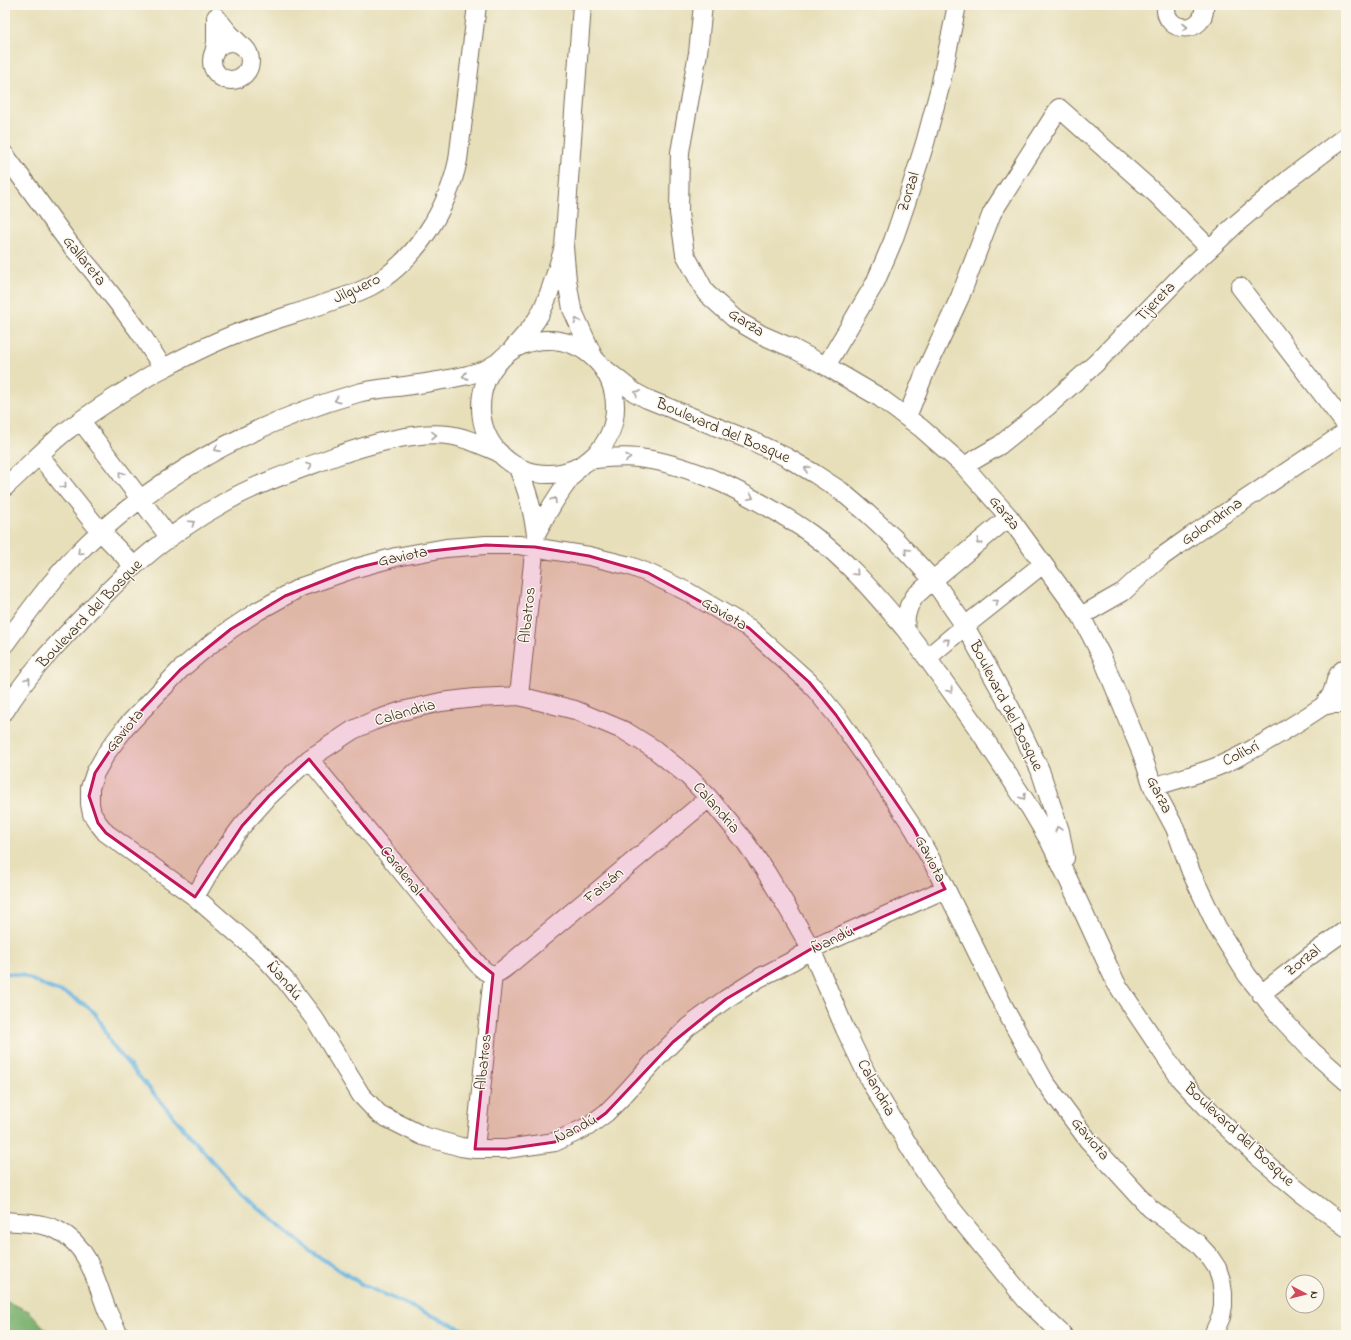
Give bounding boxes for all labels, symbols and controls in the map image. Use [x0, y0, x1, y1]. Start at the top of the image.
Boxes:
one-way arrow [1182, 23, 1188, 31]
street label: Zorzal [891, 169, 927, 215]
street label: Gallareta [56, 231, 112, 291]
street label: Jilguero [329, 268, 385, 310]
street label: Tijereta [1131, 276, 1181, 328]
street label: Garza [723, 302, 769, 344]
one-way arrow [573, 317, 581, 324]
one-way arrow [462, 371, 468, 379]
one-way arrow [634, 391, 641, 398]
street label: Boulevard del Bosque [651, 391, 795, 470]
one-way arrow [334, 395, 341, 404]
one-way arrow [431, 431, 437, 439]
one-way arrow [214, 445, 221, 452]
one-way arrow [625, 453, 631, 462]
one-way arrow [305, 462, 312, 471]
one-way arrow [804, 466, 811, 473]
one-way arrow [119, 471, 126, 478]
one-way arrow [59, 481, 66, 488]
street label: Garza [982, 490, 1026, 536]
one-way arrow [747, 492, 754, 500]
street label: Golondrina [1176, 492, 1248, 552]
one-way arrow [550, 497, 557, 504]
one-way arrow [188, 521, 195, 528]
one-way arrow [977, 537, 984, 544]
street label: Gaviota [376, 540, 430, 574]
one-way arrow [77, 547, 85, 555]
one-way arrow [904, 548, 912, 556]
street label: Boulevard del Bosque [31, 553, 149, 675]
one-way arrow [851, 568, 859, 576]
street label: Albatros [513, 586, 543, 644]
street label: Gaviota [696, 591, 752, 637]
one-way arrow [991, 599, 998, 606]
street label: Boulevard del Bosque [962, 636, 1050, 776]
one-way arrow [943, 638, 950, 645]
one-way arrow [23, 677, 30, 684]
one-way arrow [945, 686, 953, 693]
street label: Calandria [372, 693, 438, 733]
street label: Gaviota [100, 704, 150, 758]
street label: Colibrí [1218, 735, 1264, 773]
street label: Garza [1140, 772, 1178, 818]
street label: Calandria [687, 777, 745, 839]
one-way arrow [1019, 793, 1026, 800]
one-way arrow [1054, 826, 1063, 833]
street label: Gaviota [908, 831, 952, 887]
street label: Cardenal [373, 841, 429, 901]
street label: Faisán [578, 862, 629, 911]
street label: Ñandú [807, 920, 859, 960]
street label: Zorzal [1280, 939, 1327, 983]
street label: Ñandú [260, 956, 308, 1006]
street label: Albatros [469, 1033, 499, 1091]
street label: Calandria [850, 1055, 902, 1121]
street label: Boulevard del Bosque [1177, 1076, 1300, 1193]
street label: Ñandú [550, 1108, 602, 1150]
street label: Gaviota [1065, 1112, 1115, 1166]
north arrow [1285, 1274, 1325, 1314]
text: N [1306, 1290, 1322, 1300]

